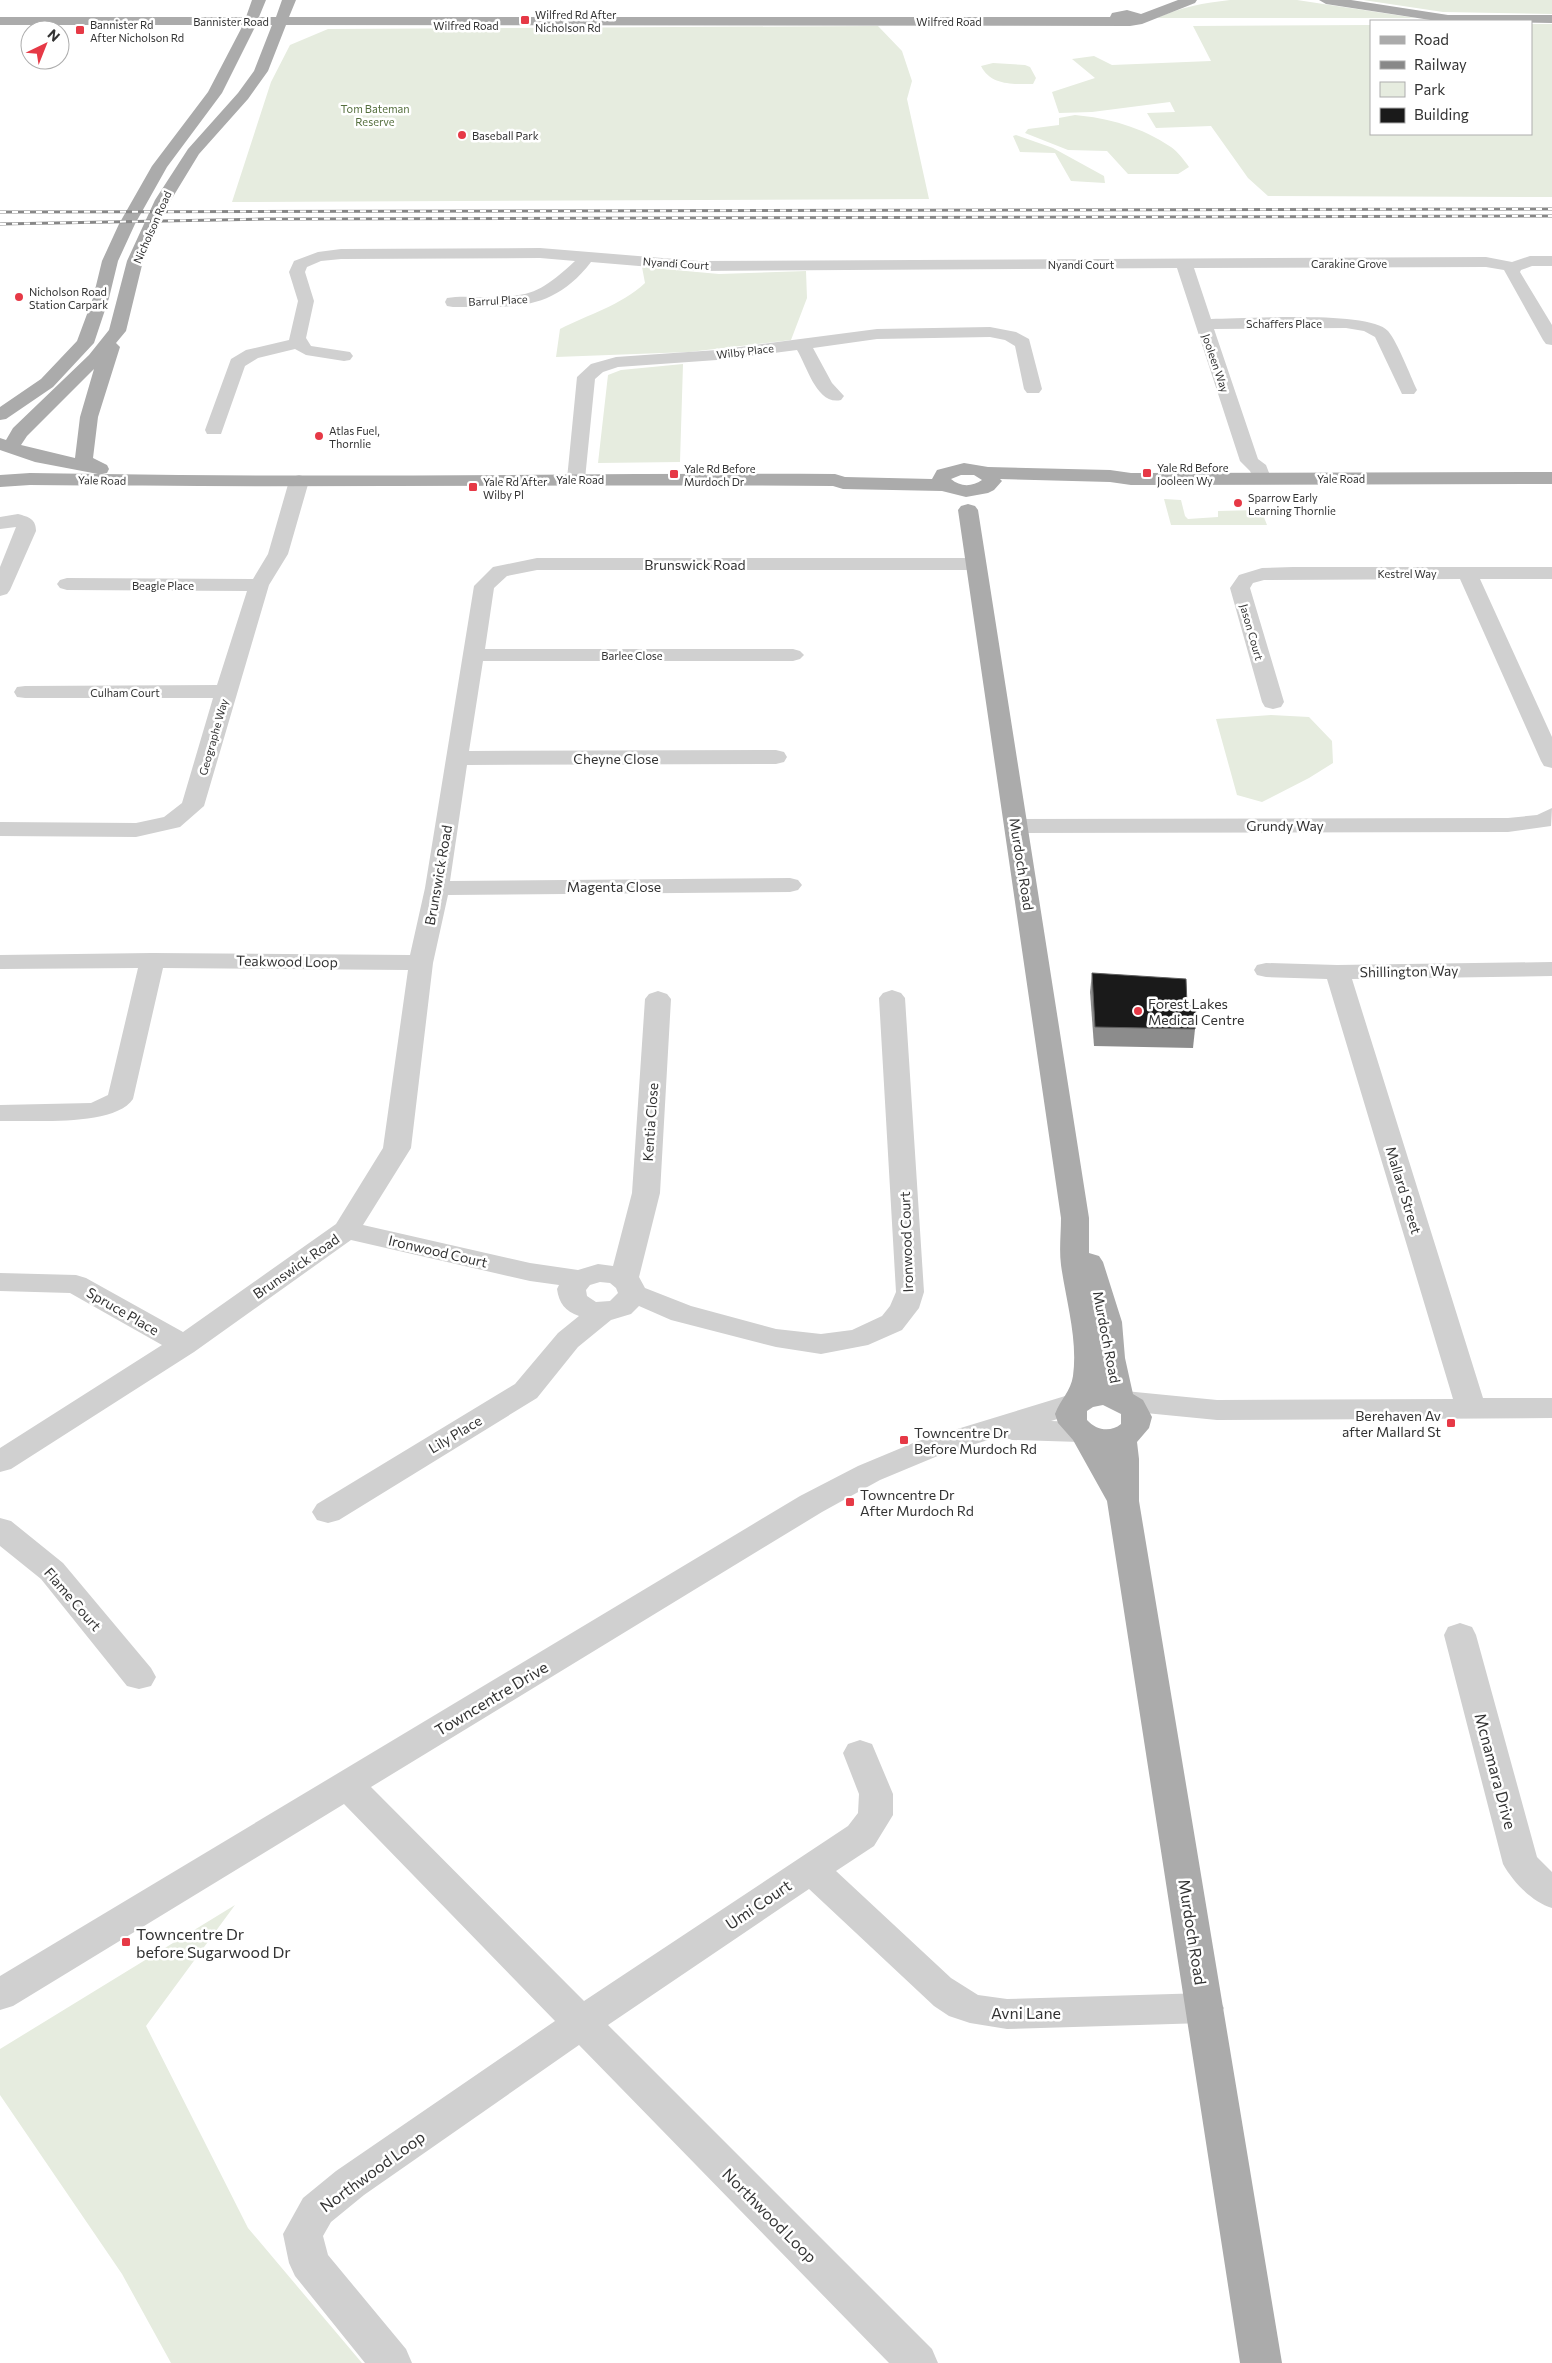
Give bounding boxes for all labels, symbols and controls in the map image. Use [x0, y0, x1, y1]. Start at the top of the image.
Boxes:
place label: Wilfred Rd After Nicholson Rd [535, 8, 617, 34]
marker: Wilfred Rd After Nicholson Rd [519, 14, 531, 26]
street label: Bannister Road [193, 15, 269, 28]
street label: Wilfred Road [916, 15, 982, 28]
place label: Bannister Rd After Nicholson Rd [90, 18, 184, 44]
street label: Wilfred Road [433, 19, 499, 32]
north arrow [20, 20, 70, 70]
legend [1370, 20, 1532, 135]
marker: Bannister Rd After Nicholson Rd [74, 24, 86, 36]
text: N [45, 25, 64, 45]
text: Road [1414, 30, 1449, 48]
text: Railway [1414, 55, 1467, 73]
text: Park [1414, 80, 1445, 98]
park label: Tom Bateman Reserve [340, 102, 410, 128]
text: Building [1414, 105, 1469, 123]
marker: Baseball Park [456, 129, 468, 141]
place label: Baseball Park [472, 129, 539, 142]
street label: Nicholson Road [130, 189, 174, 265]
street label: Nyandi Court [642, 254, 710, 272]
street label: Carakine Grove [1311, 257, 1387, 270]
street label: Nyandi Court [1048, 258, 1115, 271]
place label: Nicholson Road Station Carpark [29, 285, 108, 311]
marker: Nicholson Road Station Carpark [13, 291, 25, 303]
street label: Barrul Place [468, 292, 528, 308]
street label: Schaffers Place [1246, 317, 1322, 330]
street label: Jooleen Way [1199, 332, 1232, 395]
street label: Wilby Place [716, 341, 775, 361]
place label: Atlas Fuel, Thornlie [329, 424, 380, 450]
marker: Atlas Fuel, Thornlie [313, 430, 325, 442]
place label: Yale Rd Before Jooleen Wy [1157, 461, 1229, 488]
place label: Yale Rd Before Murdoch Dr [684, 462, 756, 488]
marker: Yale Rd Before Jooleen Wy [1141, 467, 1153, 479]
marker: Yale Rd Before Murdoch Dr [668, 468, 680, 480]
street label: Yale Road [1317, 472, 1365, 485]
street label: Yale Road [78, 473, 126, 487]
street label: Yale Road [556, 473, 604, 486]
place label: Yale Rd After Wilby Pl [483, 475, 548, 501]
marker: Yale Rd After Wilby Pl [467, 481, 479, 493]
place label: Sparrow Early Learning Thornlie [1248, 491, 1336, 517]
marker: Sparrow Early Learning Thornlie [1232, 497, 1244, 509]
street label: Brunswick Road [644, 556, 746, 573]
street label: Kestrel Way [1377, 567, 1437, 580]
street label: Beagle Place [132, 579, 194, 592]
street label: Jason Court [1237, 602, 1266, 662]
street label: Barlee Close [601, 649, 663, 662]
street label: Culham Court [90, 686, 160, 699]
street label: Geographe Way [196, 697, 230, 777]
street label: Cheyne Close [573, 750, 659, 767]
street label: Murdoch Road [1006, 817, 1038, 911]
street label: Grundy Way [1246, 817, 1324, 834]
street label: Brunswick Road [421, 824, 455, 926]
street label: Magenta Close [567, 878, 661, 895]
street label: Teakwood Loop [236, 952, 338, 970]
street label: Shillington Way [1359, 962, 1459, 980]
place label: Forest Lakes Medical Centre [1148, 995, 1244, 1028]
marker: Forest Lakes Medical Centre [1132, 1005, 1144, 1017]
street label: Kentia Close [639, 1082, 661, 1162]
street label: Mallard Street [1383, 1144, 1425, 1236]
street label: Ironwood Court [896, 1191, 916, 1293]
street label: Brunswick Road [250, 1230, 342, 1302]
street label: Ironwood Court [387, 1231, 489, 1271]
street label: Spruce Place [84, 1283, 162, 1339]
street label: Murdoch Road [1090, 1290, 1124, 1384]
place label: Berehaven Av after Mallard St [1342, 1407, 1441, 1440]
street label: Lily Place [425, 1412, 485, 1456]
marker: Berehaven Av after Mallard St [1445, 1417, 1457, 1429]
place label: Towncentre Dr Before Murdoch Rd [914, 1424, 1037, 1457]
marker: Towncentre Dr Before Murdoch Rd [898, 1434, 910, 1446]
place label: Towncentre Dr After Murdoch Rd [860, 1486, 974, 1519]
marker: Towncentre Dr After Murdoch Rd [844, 1496, 856, 1508]
street label: Flame Court [41, 1564, 105, 1634]
street label: Towncentre Drive [431, 1657, 551, 1739]
street label: Mcnamara Drive [1471, 1711, 1521, 1831]
street label: Umi Court [722, 1875, 795, 1933]
street label: Murdoch Road [1175, 1878, 1211, 1986]
place label: Towncentre Dr before Sugarwood Dr [136, 1924, 291, 1961]
marker: Towncentre Dr before Sugarwood Dr [120, 1936, 132, 1948]
street label: Avni Lane [991, 2003, 1061, 2022]
street label: Northwood Loop [316, 2126, 428, 2216]
street label: Northwood Loop [719, 2164, 821, 2266]

